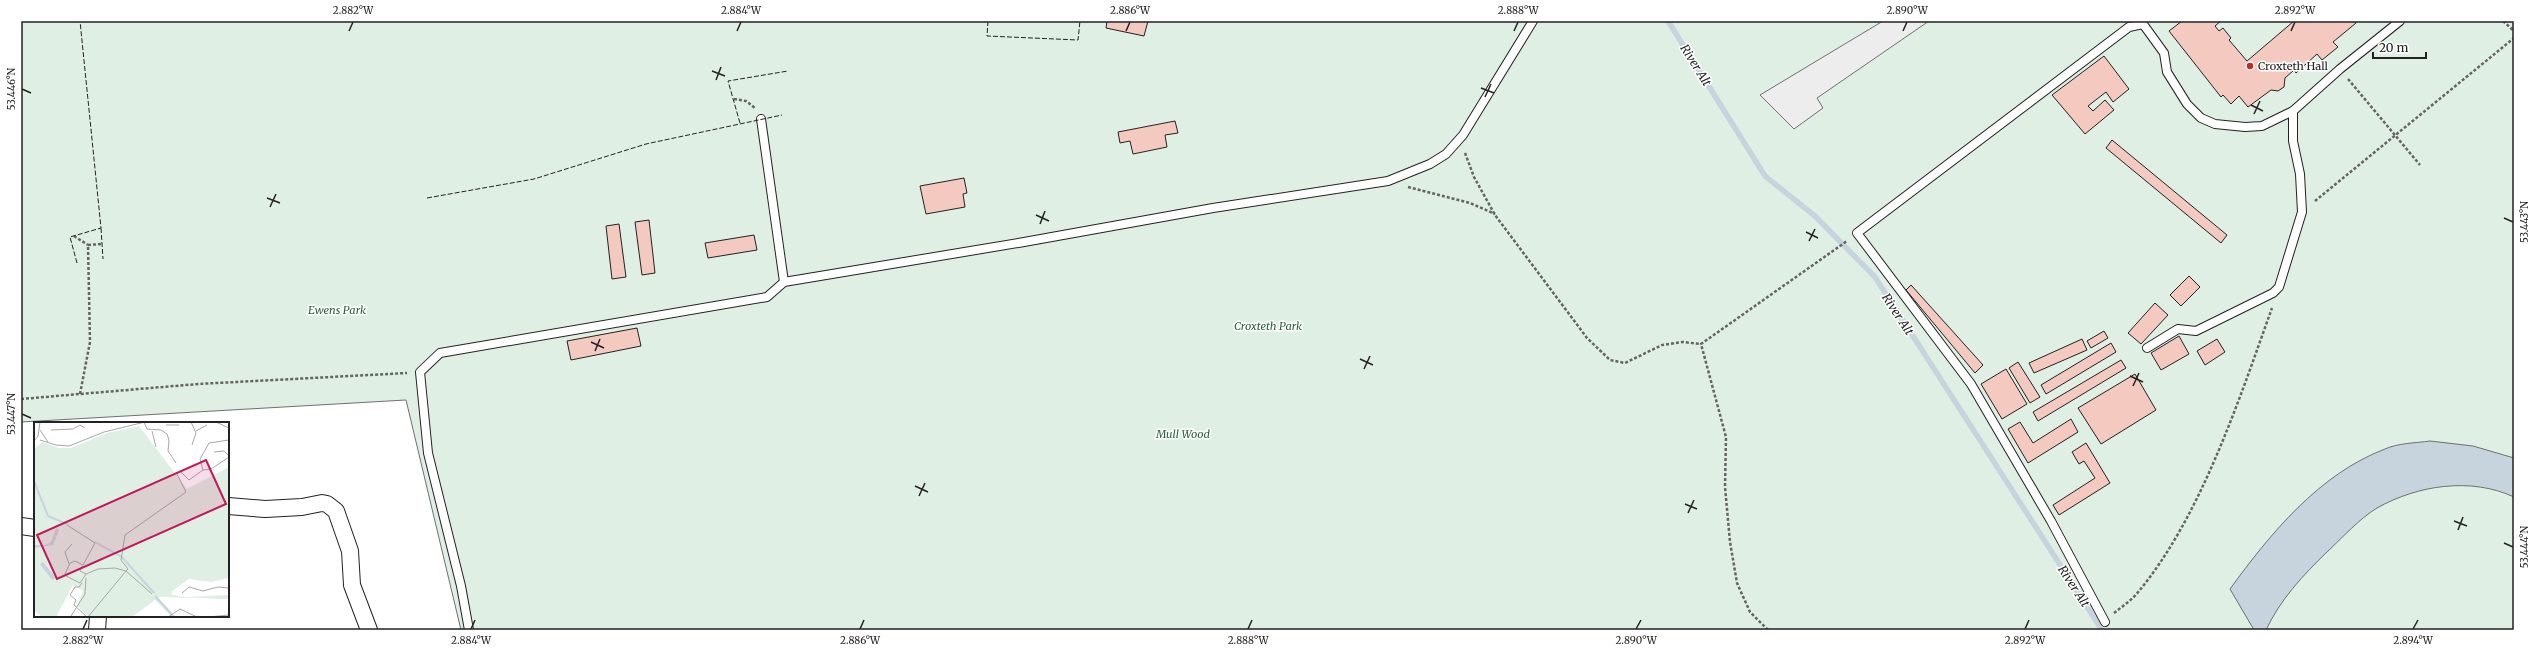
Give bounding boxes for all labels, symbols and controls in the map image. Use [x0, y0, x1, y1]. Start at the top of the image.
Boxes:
text: 2.882°W [333, 4, 374, 17]
text: 2.884°W [721, 4, 762, 17]
text: 2.886°W [1110, 4, 1151, 17]
text: 2.888°W [1498, 4, 1539, 17]
text: 2.890°W [1886, 4, 1929, 17]
text: 2.892°W [2275, 4, 2316, 17]
scale bar [2373, 34, 2426, 60]
text: 20 m [2379, 40, 2408, 55]
water label: River Alt [1677, 41, 1715, 89]
place label: Croxteth Hall [2258, 59, 2329, 73]
marker: Croxteth Hall [2245, 61, 2255, 71]
text: 53.446°N [5, 68, 18, 110]
text: 53.443°N [2518, 201, 2531, 243]
water label: River Alt [1879, 290, 1917, 338]
park label: Ewens Park [308, 303, 366, 317]
park label: Croxteth Park [1234, 319, 1302, 333]
text: 53.447°N [5, 393, 18, 435]
inset map [34, 422, 229, 617]
park label: Mull Wood [1155, 427, 1211, 441]
text: 53.444°N [2518, 526, 2531, 568]
water label: River Alt [2055, 562, 2093, 610]
text: 2.882°W [63, 634, 104, 647]
text: 2.884°W [451, 634, 492, 647]
text: 2.886°W [840, 634, 881, 647]
text: 2.888°W [1228, 634, 1269, 647]
text: 2.890°W [1615, 634, 1658, 647]
text: 2.892°W [2005, 634, 2046, 647]
text: 2.894°W [2393, 634, 2434, 647]

